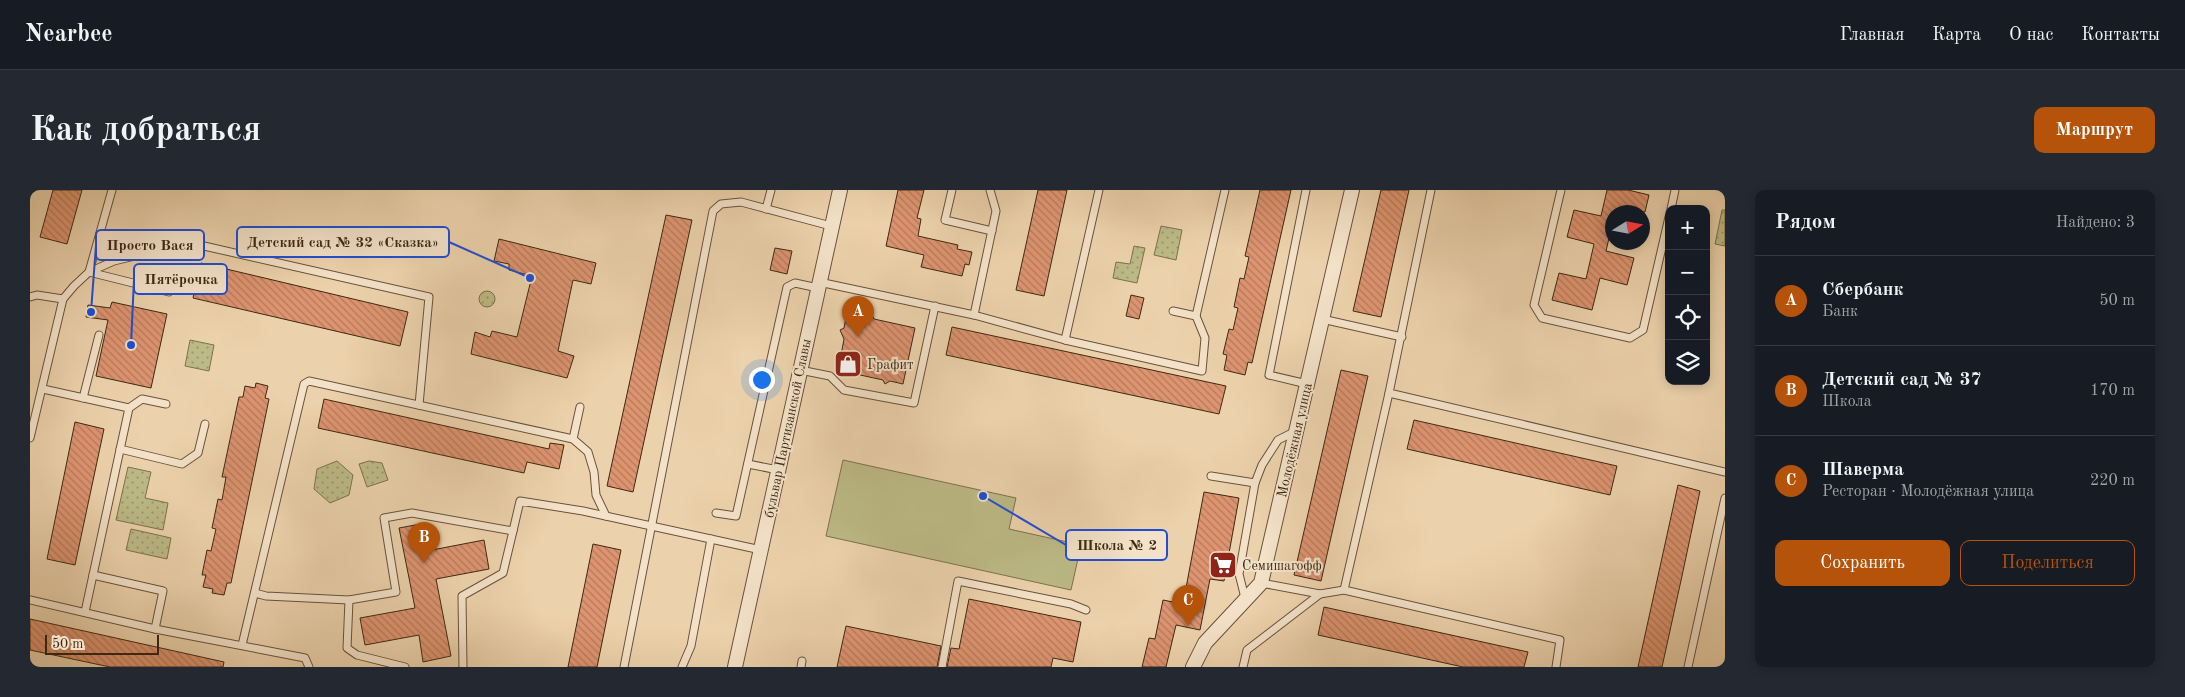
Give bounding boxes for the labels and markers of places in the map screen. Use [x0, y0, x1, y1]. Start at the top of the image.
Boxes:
callout: Детский сад № 32 «Сказка» [237, 227, 449, 257]
callout: Просто Вася [96, 230, 204, 260]
callout: Пятёрочка [134, 264, 227, 294]
pin: A [842, 296, 874, 337]
shop icon: Графит [833, 349, 863, 379]
place label: Графит [867, 358, 914, 373]
pin: B [408, 522, 440, 563]
callout: Школа № 2 [1066, 530, 1167, 560]
supermarket icon: Семишагофф [1208, 550, 1238, 580]
place label: Семишагофф [1242, 559, 1322, 574]
pin: C [1172, 585, 1204, 626]

